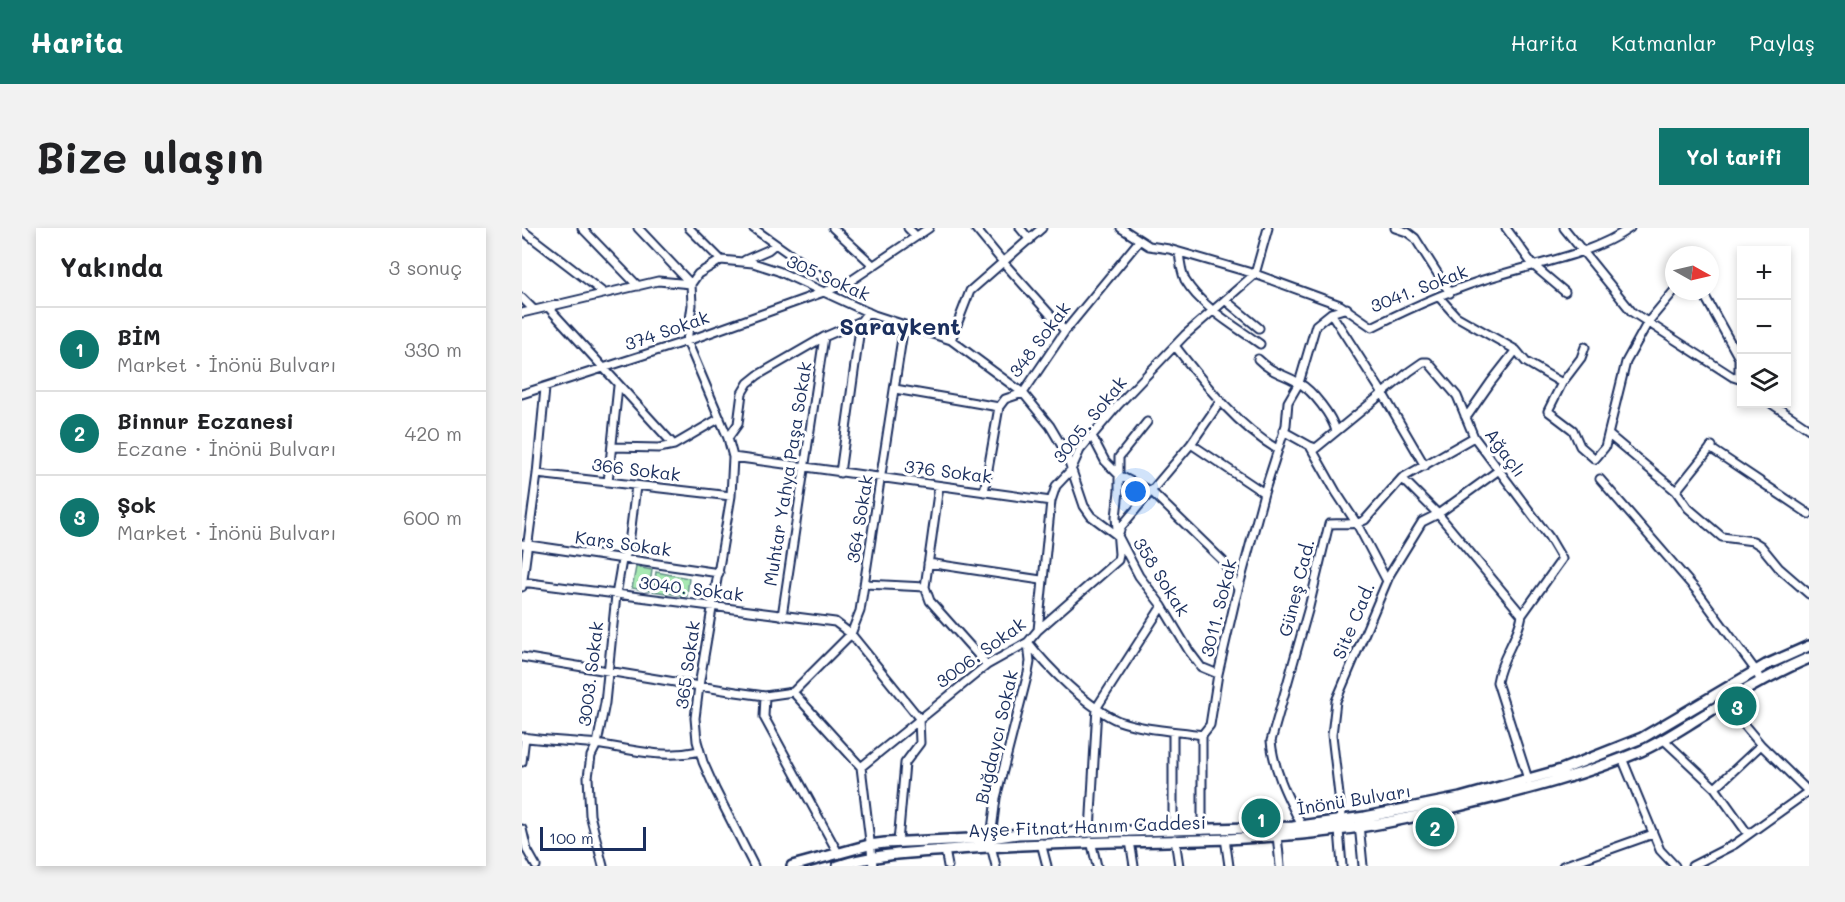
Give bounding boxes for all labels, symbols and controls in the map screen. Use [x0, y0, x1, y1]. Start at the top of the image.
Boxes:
text: Harita [30, 24, 123, 60]
text: Harita [1511, 29, 1578, 56]
text: Katmanlar [1611, 29, 1717, 56]
text: Paylaş [1750, 29, 1815, 56]
button: Yol tarifi [1659, 128, 1809, 185]
text: Bize ulaşın [36, 129, 264, 184]
north arrow [1665, 246, 1719, 300]
map controls [1737, 246, 1791, 408]
button: + [1737, 246, 1791, 300]
street label: 305 Sokak [783, 248, 874, 306]
text: Yakında [60, 250, 163, 284]
text: 3 sonuç [389, 254, 462, 280]
street label: 3041. Sokak [1366, 258, 1471, 318]
street label: 348 Sokak [1003, 297, 1076, 382]
button: − [1737, 300, 1791, 354]
street label: 374 Sokak [621, 304, 712, 356]
district label: Saraykent [839, 310, 961, 341]
text: BİM [117, 322, 161, 351]
text: 1 [75, 336, 84, 362]
text: 330 m [404, 336, 462, 362]
text: Market · İnönü Bulvarı [117, 351, 337, 377]
button: layers [1737, 354, 1791, 408]
street label: Muhtar Yahya Paşa Sokak [757, 360, 817, 588]
street label: 3005. Sokak [1047, 371, 1132, 468]
text: Binnur Eczanesi [117, 406, 294, 435]
text: 2 [74, 420, 85, 446]
text: 420 m [404, 420, 462, 446]
street label: Ağaçlı [1480, 423, 1532, 482]
text: Eczane · İnönü Bulvarı [117, 435, 337, 461]
street label: 366 Sokak [590, 452, 682, 486]
street label: 376 Sokak [903, 454, 993, 488]
street label: 364 Sokak [840, 473, 878, 565]
your location [1121, 477, 1150, 506]
text: Şok [117, 490, 156, 519]
text: 3 [74, 504, 86, 530]
text: 600 m [403, 504, 462, 530]
text: Market · İnönü Bulvarı [117, 519, 337, 545]
street label: Kars Sokak [574, 524, 673, 562]
street label: 358 Sokak [1128, 532, 1196, 621]
street label: Güneş Cad. [1272, 537, 1320, 639]
street label: 3011. Sokak [1194, 556, 1242, 659]
street label: 3040. Sokak [637, 570, 745, 606]
street label: Site Cad. [1326, 579, 1380, 663]
street label: 3006. Sokak [931, 611, 1030, 693]
street label: 365 Sokak [669, 619, 705, 711]
street label: 3003. Sokak [572, 620, 608, 728]
street label: Buğdaycı Sokak [969, 668, 1023, 806]
pin: 3 [1718, 684, 1756, 728]
street label: İnönü Bulvarı [1295, 778, 1413, 820]
pin: 1 [1242, 796, 1280, 840]
pin: 2 [1416, 804, 1454, 850]
street label: Ayşe Fitnat Hanım Caddesi [967, 810, 1206, 842]
scale bar [540, 824, 646, 852]
text: 100 m [549, 827, 594, 848]

